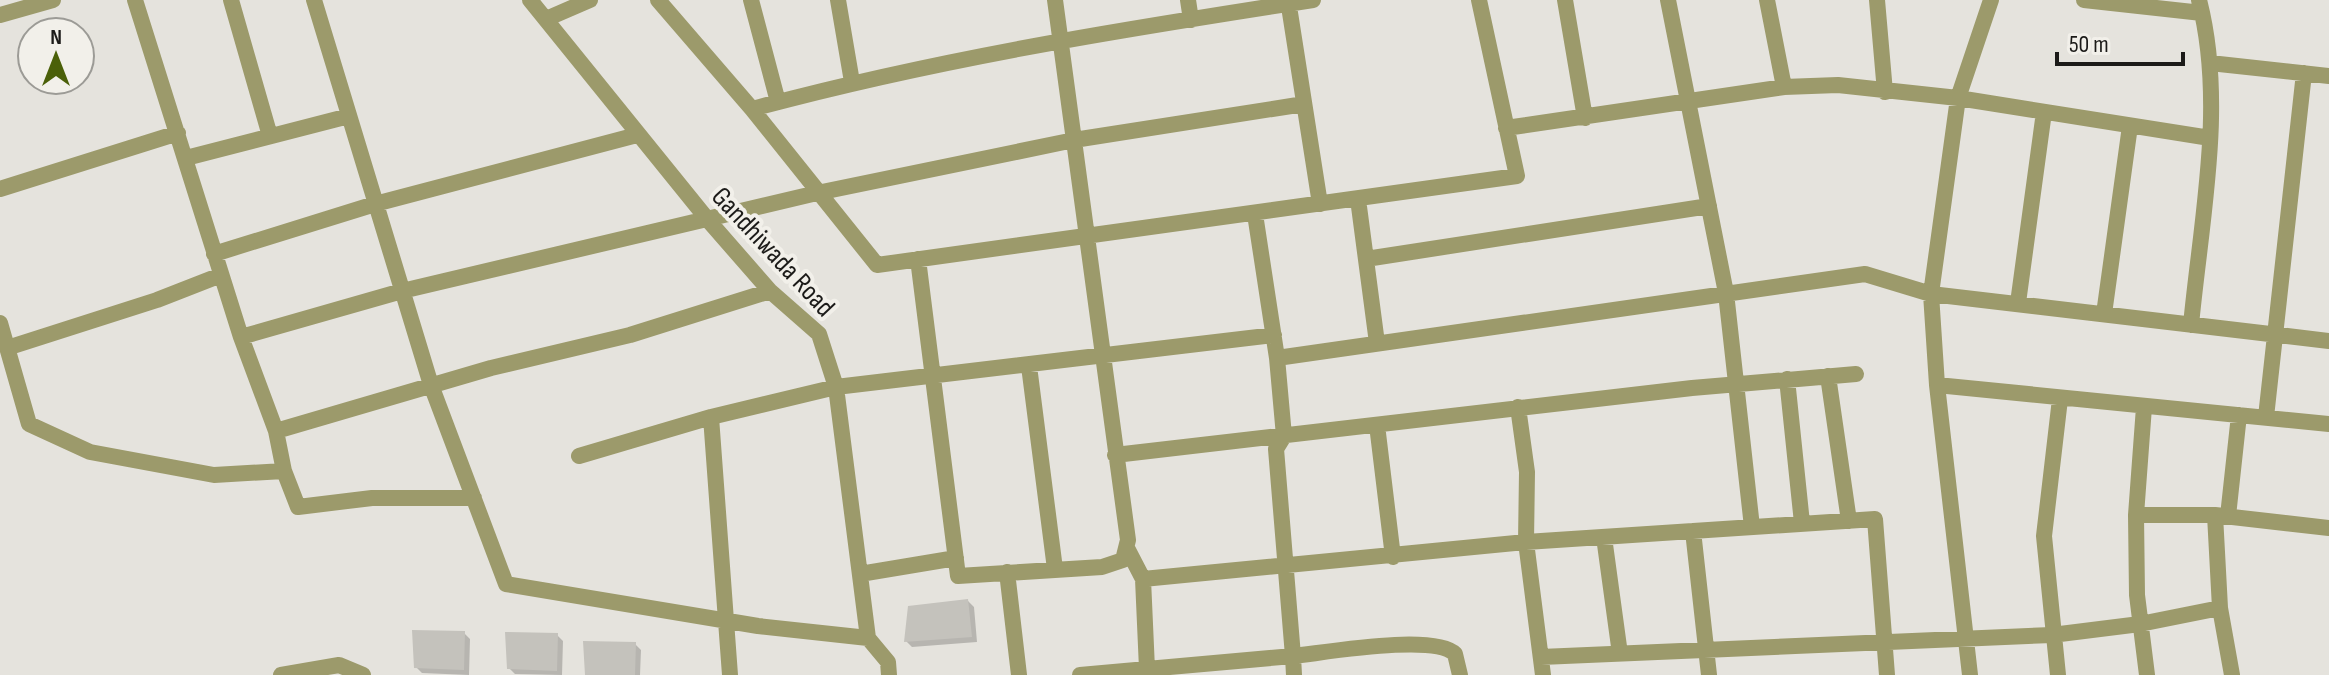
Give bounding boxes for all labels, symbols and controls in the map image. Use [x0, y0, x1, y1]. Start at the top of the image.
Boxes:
north arrow [16, 16, 96, 96]
scale bar [2057, 16, 2183, 66]
text: N [50, 24, 62, 51]
text: 50 m [2069, 30, 2109, 59]
street label: Gandhiwada Road [705, 180, 841, 324]

